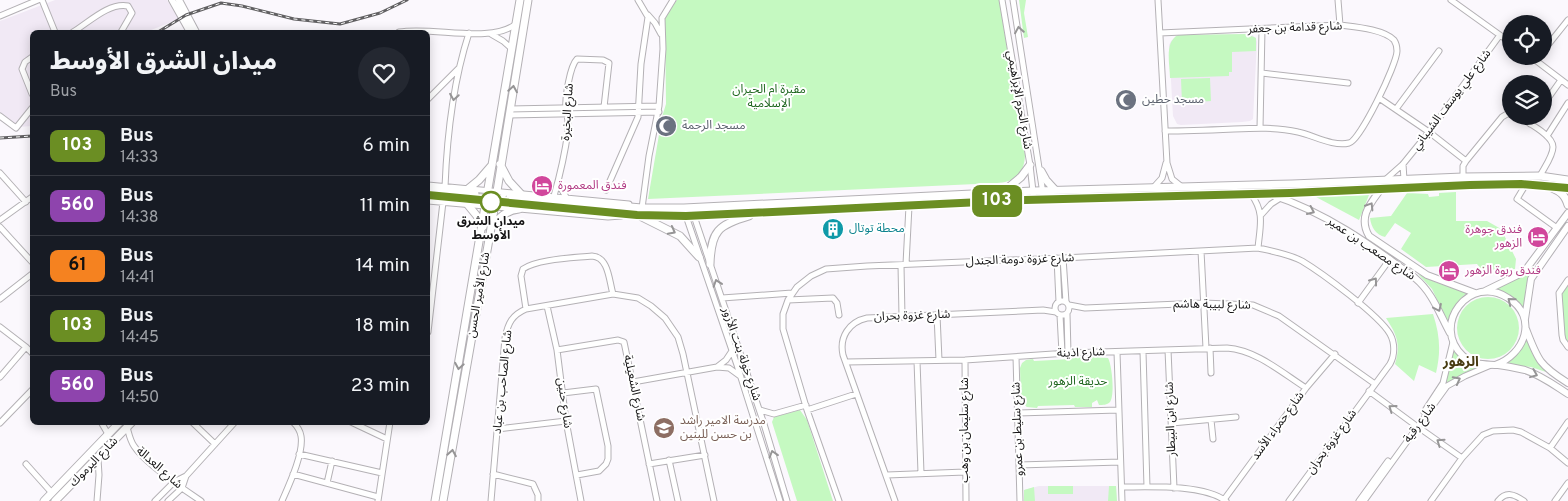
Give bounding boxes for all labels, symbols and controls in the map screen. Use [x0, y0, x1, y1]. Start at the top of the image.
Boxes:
map controls [1502, 15, 1552, 125]
button: locate [1502, 15, 1552, 65]
street label: شارع قدامة بن جعفر [1246, 18, 1343, 38]
one-way arrow [1014, 26, 1024, 35]
street label: شارع علي يوسف الشيباني [1409, 46, 1496, 154]
button: heart [358, 47, 410, 99]
text: ميدان الشرق الأوسط [50, 48, 277, 78]
street label: شارع الحرم الإبراهيمي [1002, 49, 1036, 151]
button: layers [1502, 75, 1552, 125]
text: Bus [50, 82, 77, 102]
park label: مقبرة ام الحيران الإسلامية [732, 82, 806, 112]
street label: شارع البخيرة [558, 83, 578, 141]
one-way arrow [507, 85, 518, 93]
mosque icon: مسجد حطين [1114, 88, 1138, 112]
place label: مسجد حطين [1142, 92, 1204, 108]
one-way arrow [450, 93, 460, 102]
mosque icon: مسجد الرحمة [654, 114, 678, 138]
place label: مسجد الرحمة [682, 118, 745, 134]
text: Bus [120, 124, 154, 148]
text: 103 [63, 134, 92, 157]
text: 6 min [363, 134, 410, 158]
text: 14:33 [120, 148, 158, 168]
hotel icon: فندق المعمورة [530, 174, 554, 198]
place label: فندق المعمورة [558, 178, 627, 194]
text: Bus [120, 184, 154, 208]
line badge: 103 [968, 185, 1026, 217]
text: 103 [982, 189, 1012, 212]
marker: ميدان الشرق الأوسط [480, 191, 502, 213]
text: 560 [61, 194, 94, 217]
text: 11 min [360, 194, 410, 218]
one-way arrow [1363, 203, 1373, 212]
one-way arrow [1306, 204, 1315, 215]
text: 14:38 [120, 208, 159, 228]
street label: شارع مصعب بن عمير [1323, 213, 1418, 284]
place label: ميدان الشرق الأوسط [457, 214, 525, 244]
building icon: محطة توتال [821, 217, 845, 241]
place label: محطة توتال [849, 221, 905, 237]
place label: فندق جوهرة الزهور [1465, 222, 1522, 252]
one-way arrow [666, 225, 675, 235]
hotel icon: فندق جوهرة الزهور [1526, 225, 1550, 249]
text: Bus [120, 244, 154, 268]
street label: شارع غزوة دومة الجندل [965, 250, 1075, 270]
street label: شارع الأمير الحسن [464, 251, 494, 339]
text: 61 [68, 254, 87, 277]
text: 14 min [355, 254, 410, 278]
hotel icon: فندق ربوة الزهور [1437, 259, 1461, 283]
place label: فندق ربوة الزهور [1464, 263, 1541, 279]
text: 14:41 [120, 268, 155, 288]
one-way arrow [1368, 277, 1377, 287]
one-way arrow [713, 280, 723, 288]
street label: شارع لبيبة هاشم [1173, 296, 1251, 314]
one-way arrow [1508, 298, 1517, 306]
one-way arrow [1432, 303, 1442, 312]
text: Bus [120, 304, 154, 328]
street label: شارع خولة بنت الأزور [717, 304, 765, 403]
street label: شارع غزوة بحران [874, 307, 950, 325]
text: 103 [63, 314, 92, 337]
text: 18 min [355, 314, 410, 338]
text: 14:45 [120, 328, 159, 348]
street label: شارع الصاحب بن عباد [490, 329, 516, 435]
street label: شارع اذينة [1057, 344, 1105, 362]
street label: شارع الشعيلية [619, 354, 649, 422]
district label: الزهور [1442, 354, 1479, 371]
one-way arrow [454, 362, 464, 371]
text: Bus [120, 364, 154, 388]
one-way arrow [1529, 368, 1538, 378]
text: 560 [61, 374, 94, 397]
text: 23 min [351, 374, 410, 398]
park label: حديقة الزهور [1048, 374, 1107, 390]
one-way arrow [1452, 376, 1461, 386]
street label: شارع حنين [553, 377, 575, 429]
street label: شارع سليمان بن وهب [957, 377, 973, 483]
street label: شارع ابن البيطار [1162, 381, 1180, 458]
street label: شارع سليط بن عمرو [1008, 382, 1028, 476]
text: 14:50 [120, 388, 159, 408]
street label: شارع حمراء الأسد [1248, 389, 1308, 463]
street label: شارع رقية [1400, 400, 1440, 446]
one-way arrow [1388, 405, 1398, 414]
street label: شارع غزوة بحران [1303, 406, 1361, 478]
place label: مدرسة الامير راشد بن حسن للبنين [680, 413, 766, 443]
school or university icon: مدرسة الامير راشد بن حسن للبنين [652, 416, 676, 440]
street label: شارع اليرموك [66, 434, 122, 490]
one-way arrow [1436, 439, 1446, 448]
street label: شارع العدالة [132, 443, 186, 493]
one-way arrow [446, 449, 456, 457]
one-way arrow [769, 451, 779, 459]

